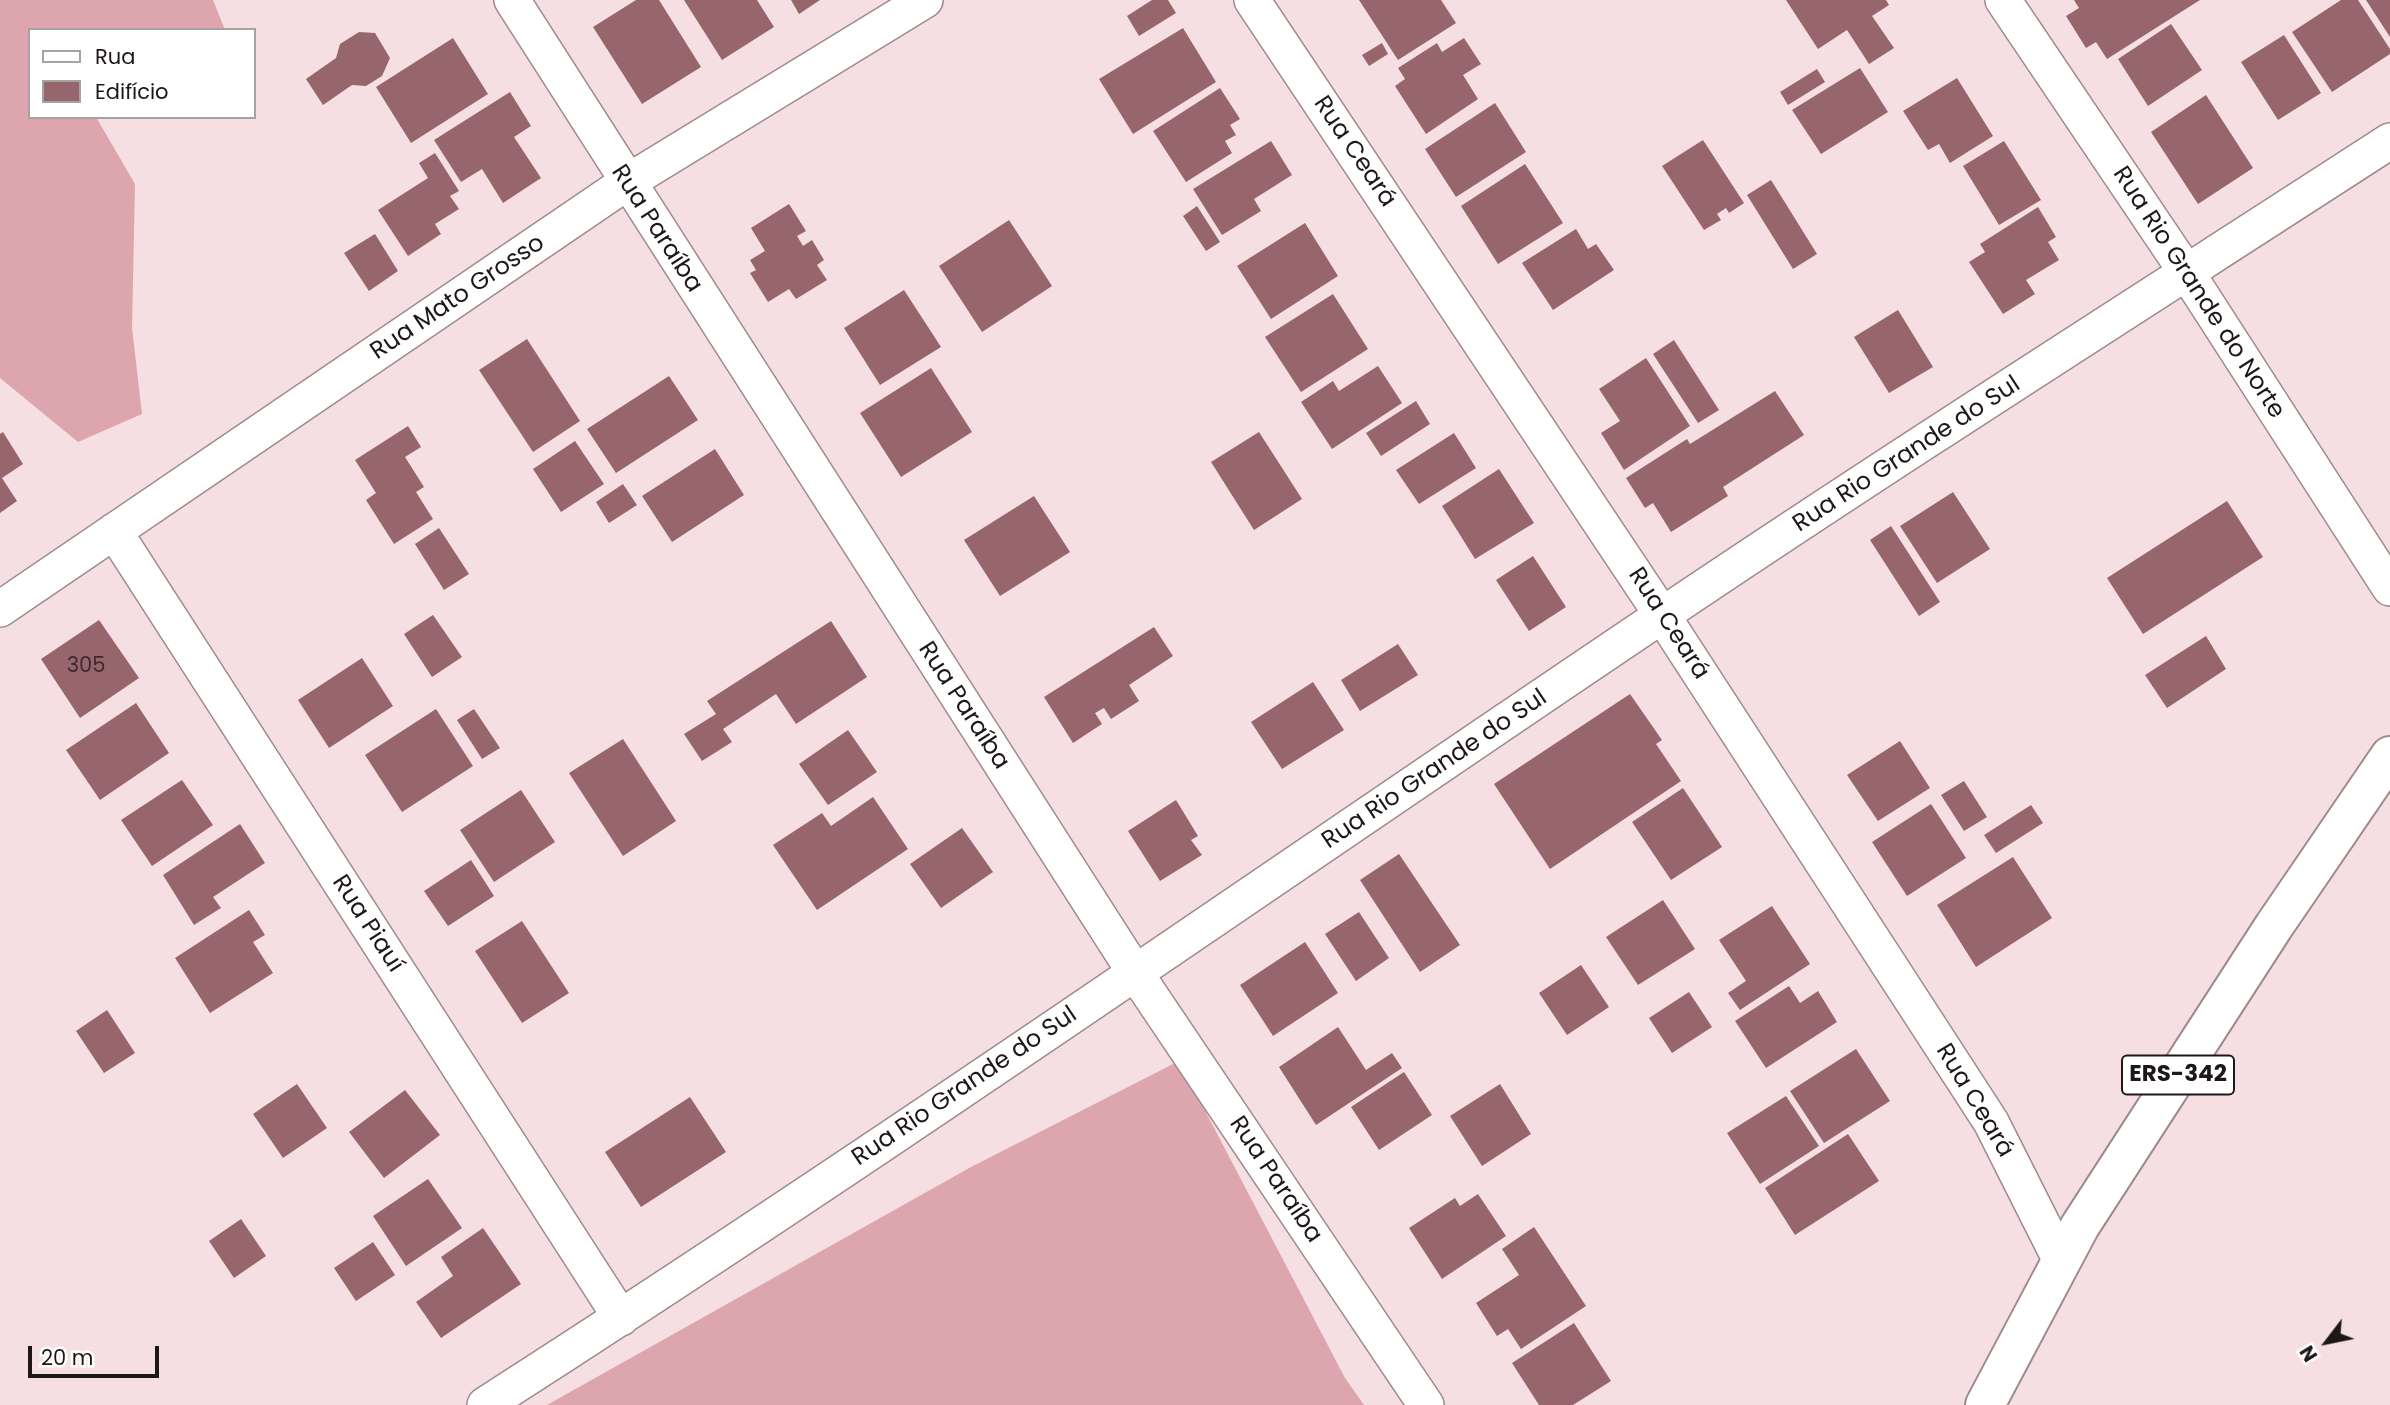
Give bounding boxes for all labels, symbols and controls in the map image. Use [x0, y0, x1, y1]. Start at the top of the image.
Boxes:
legend [28, 28, 256, 119]
text: Rua [95, 42, 135, 71]
text: Edifício [95, 77, 169, 106]
street label: Rua Ceará [1306, 91, 1402, 213]
street label: Rua Paraíba [604, 160, 708, 298]
street label: Rua Rio Grande do Norte [2106, 162, 2290, 424]
street label: Rua Mato Grosso [366, 229, 550, 367]
street label: Rua Rio Grande do Sul [1788, 371, 2026, 539]
street label: Rua Ceará [1621, 563, 1715, 685]
street label: Rua Paraíba [911, 637, 1015, 775]
house number: 305 [67, 654, 105, 680]
street label: Rua Rio Grande do Sul [1317, 684, 1553, 856]
street label: Rua Piauí [325, 870, 409, 978]
street label: Rua Rio Grande do Sul [847, 1001, 1083, 1173]
street label: Rua Ceará [1929, 1039, 2019, 1163]
road number: ERS-342 [2122, 1056, 2234, 1094]
street label: Rua Paraíba [1222, 1111, 1328, 1249]
north arrow [2292, 1307, 2362, 1377]
scale bar [32, 1332, 163, 1376]
text: N [2294, 1340, 2324, 1367]
text: 20 m [41, 1343, 94, 1372]

